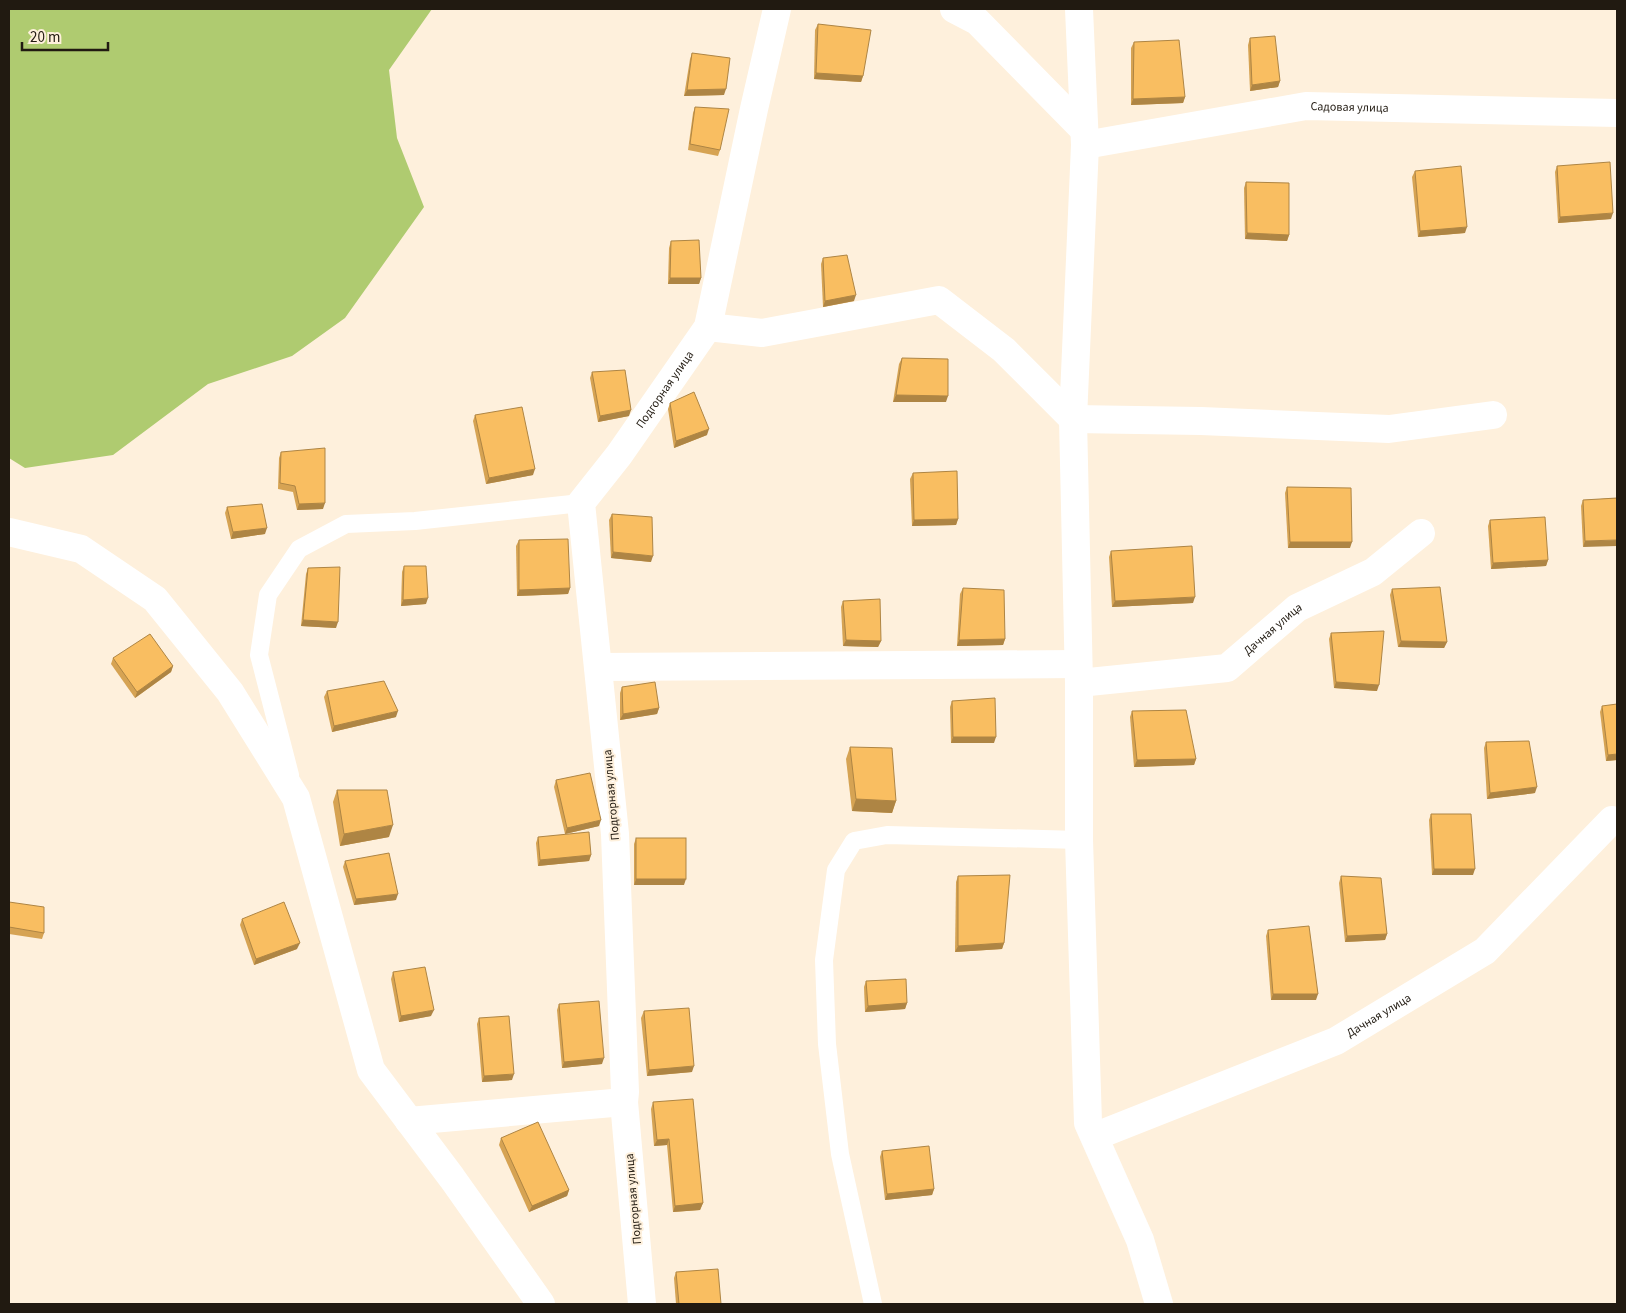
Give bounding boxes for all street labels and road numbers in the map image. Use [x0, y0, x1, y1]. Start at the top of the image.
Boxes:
street label: Садовая улица [1310, 98, 1389, 117]
street label: Подгорная улица [632, 347, 698, 432]
street label: Дачная улица [1240, 599, 1305, 659]
street label: Подгорная улица [599, 749, 624, 841]
street label: Дачная улица [1343, 990, 1415, 1042]
street label: Подгорная улица [621, 1153, 646, 1245]

